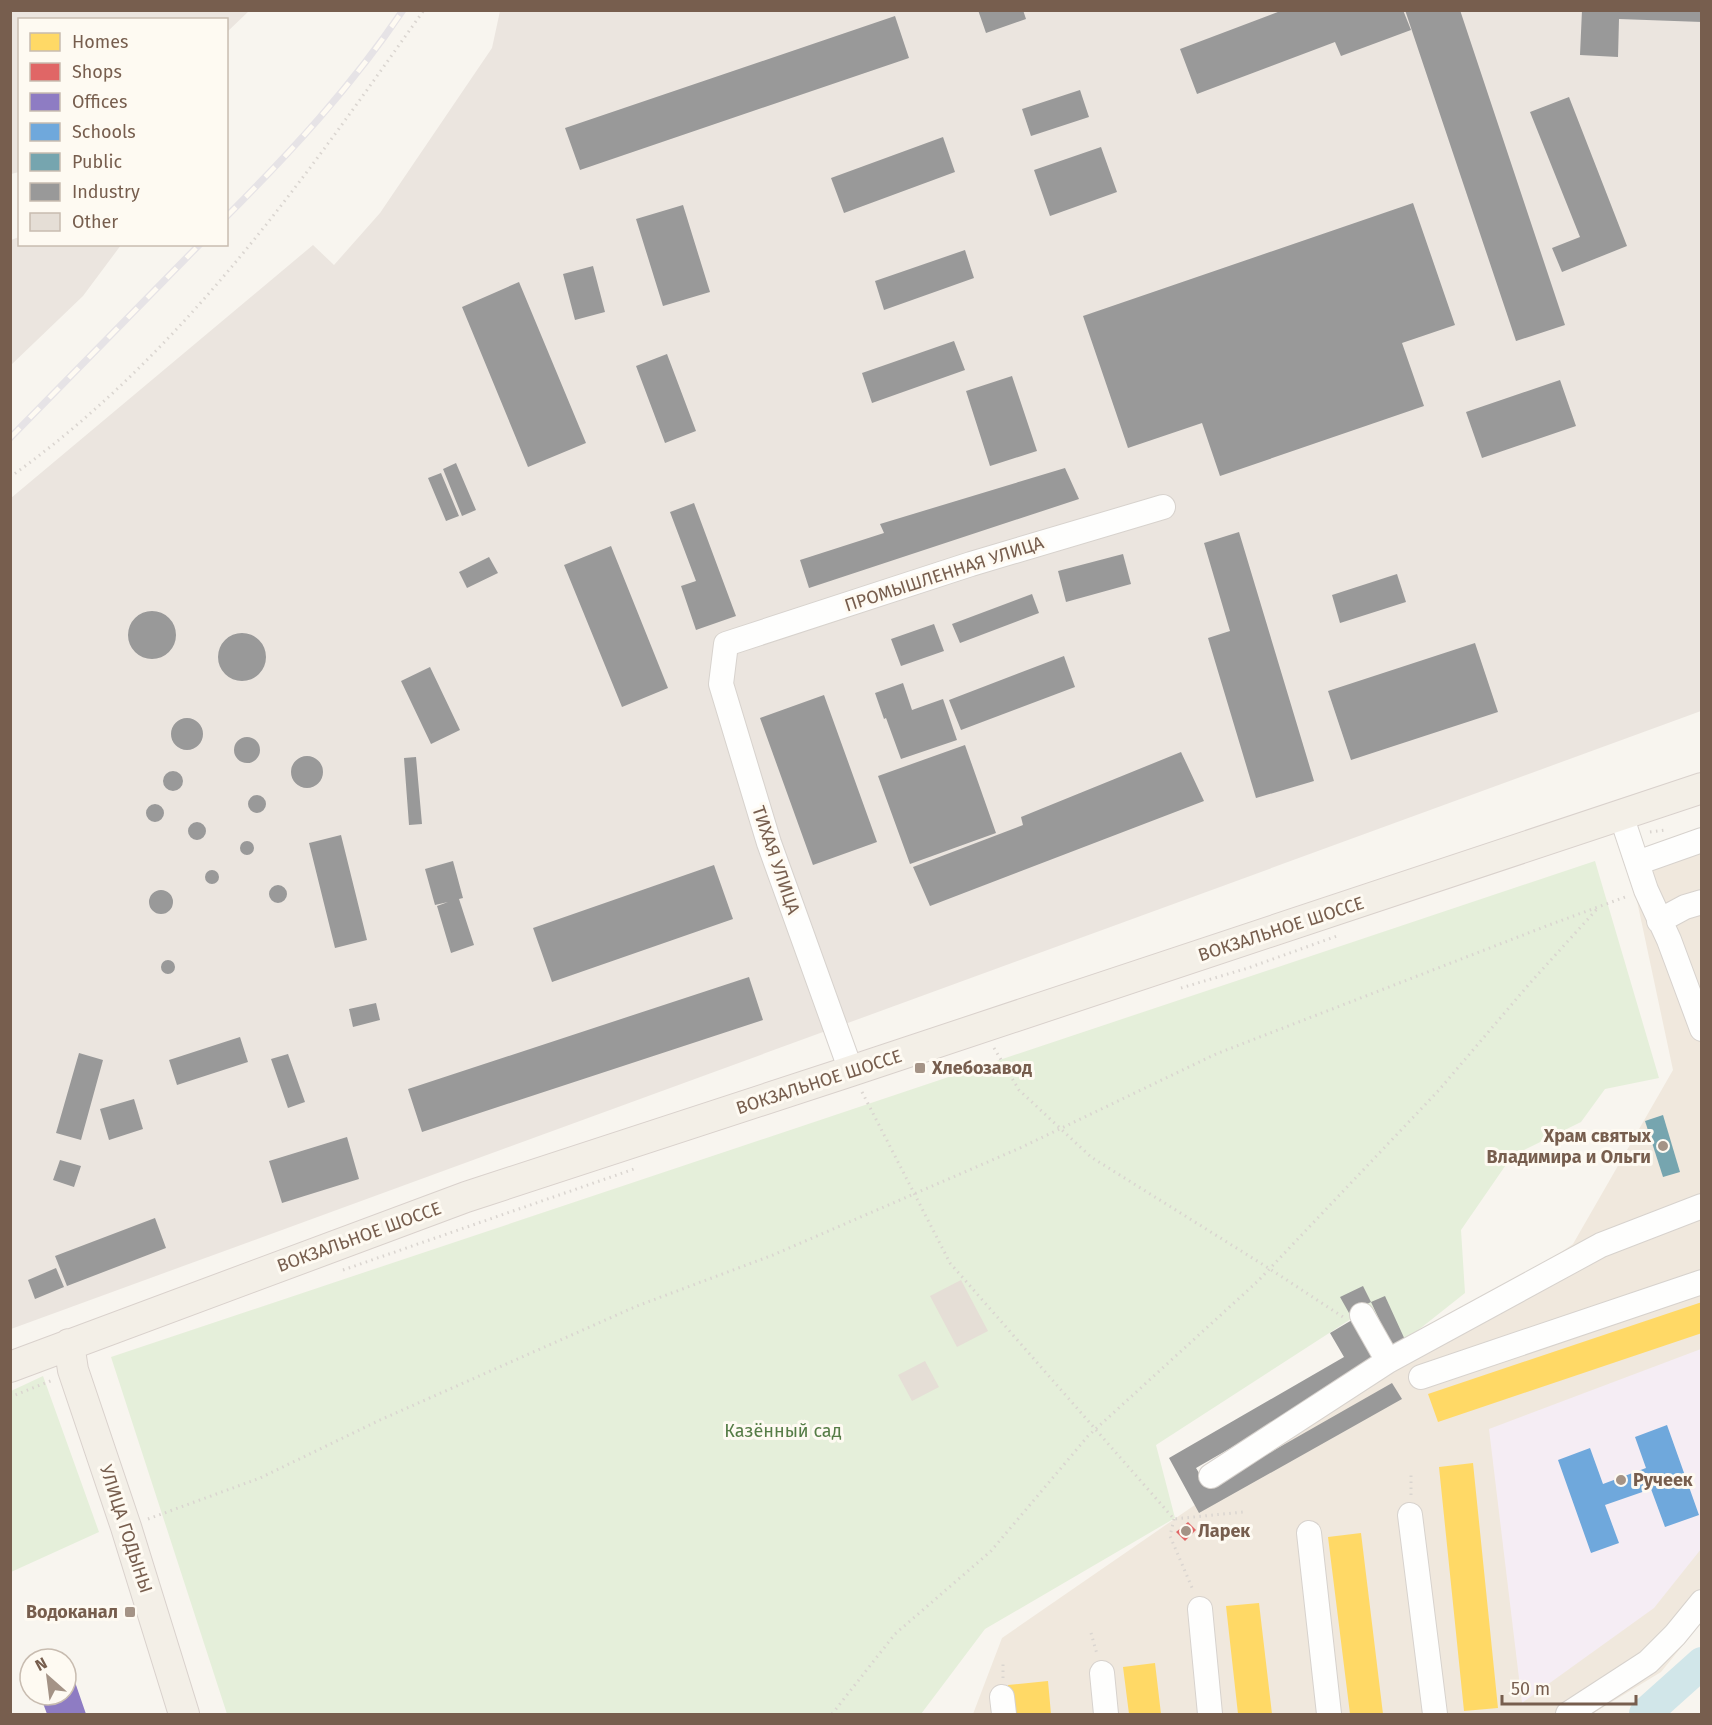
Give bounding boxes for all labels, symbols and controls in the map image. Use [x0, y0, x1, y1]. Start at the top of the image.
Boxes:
legend [18, 18, 228, 246]
text: Homes [72, 31, 128, 53]
text: Shops [72, 61, 122, 83]
text: Offices [72, 91, 127, 113]
text: Schools [72, 121, 136, 143]
text: Public [72, 151, 122, 173]
text: Industry [72, 181, 140, 203]
text: Other [72, 211, 118, 233]
street label: ПРОМЫШЛЕННАЯ УЛИЦА [842, 531, 1047, 617]
street label: ТИХАЯ УЛИЦА [747, 803, 805, 918]
street label: ВОКЗАЛЬНОЕ ШОССЕ [1195, 892, 1367, 966]
street label: ВОКЗАЛЬНОЕ ШОССЕ [733, 1045, 905, 1119]
place label: Хлебозавод [931, 1057, 1032, 1079]
marker: Хлебозавод [913, 1061, 927, 1075]
place label: Храм святых Владимира и Ольги [1487, 1125, 1652, 1168]
marker: Храм святых Владимира и Ольги [1656, 1139, 1670, 1153]
street label: ВОКЗАЛЬНОЕ ШОССЕ [274, 1197, 444, 1277]
park label: Казённый сад [724, 1420, 842, 1442]
street label: УЛИЦА ГОДЫНЫ [95, 1462, 157, 1596]
place label: Ручеек [1633, 1469, 1693, 1491]
marker: Ручеек [1614, 1473, 1628, 1487]
place label: Ларек [1198, 1520, 1250, 1542]
marker: Ларек [1179, 1524, 1193, 1538]
place label: Водоканал [26, 1601, 118, 1623]
marker: Водоканал [123, 1605, 137, 1619]
north arrow [18, 1647, 78, 1707]
text: N [32, 1653, 50, 1675]
scale bar [1502, 1668, 1636, 1706]
text: 50 m [1511, 1678, 1550, 1700]

